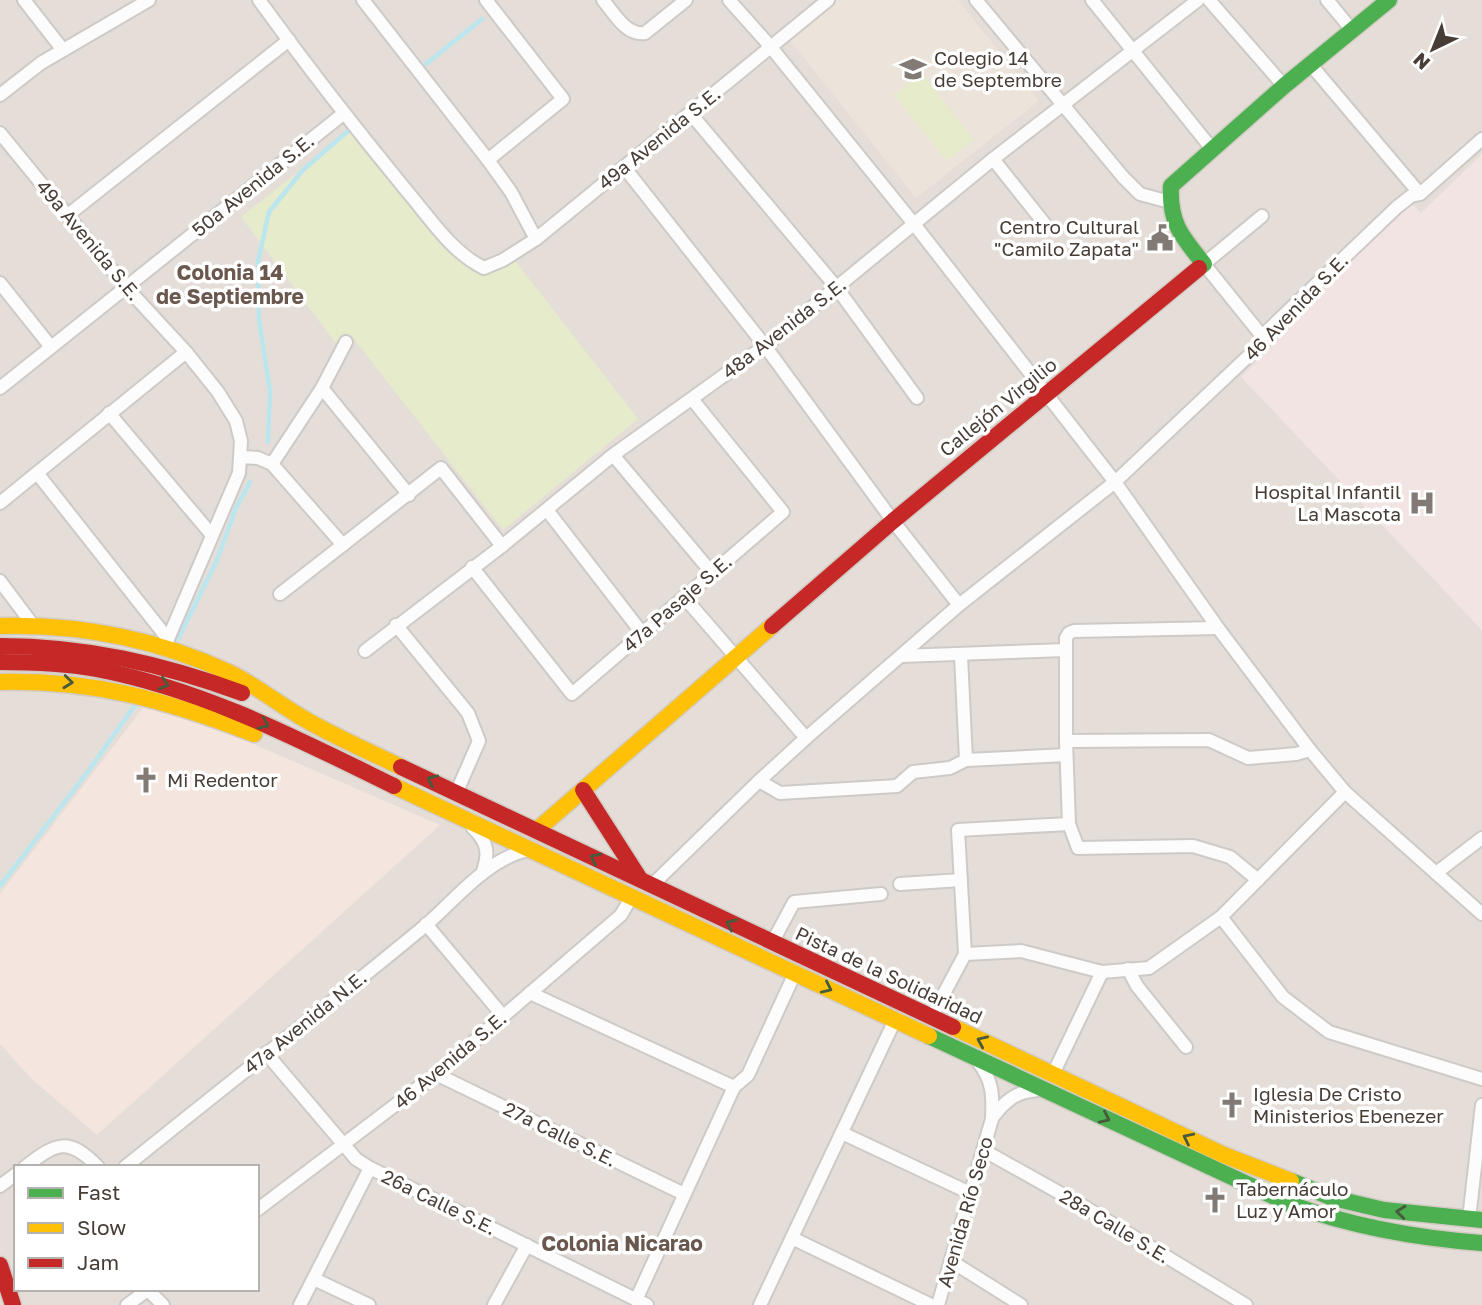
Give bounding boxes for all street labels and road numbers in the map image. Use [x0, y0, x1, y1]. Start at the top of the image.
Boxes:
street label: 49a Avenida S.E. [593, 81, 724, 194]
street label: 50a Avenida S.E. [187, 128, 318, 241]
street label: 49a Avenida S.E. [32, 175, 147, 305]
street label: 46 Avenida S.E. [1239, 248, 1352, 365]
street label: 48a Avenida S.E. [717, 272, 850, 383]
street label: Callejón Virgilio [935, 352, 1061, 461]
street label: 47a Pasaje S.E. [618, 549, 736, 656]
street label: Pista de la Solidaridad [792, 921, 986, 1028]
street label: 47a Avenida N.E. [239, 965, 371, 1078]
street label: 46 Avenida S.E. [389, 1006, 511, 1113]
street label: 27a Calle S.E. [500, 1096, 621, 1171]
street label: Avenida Río Seco [932, 1134, 997, 1290]
street label: 26a Calle S.E. [378, 1164, 500, 1239]
street label: 28a Calle S.E. [1056, 1184, 1175, 1267]

